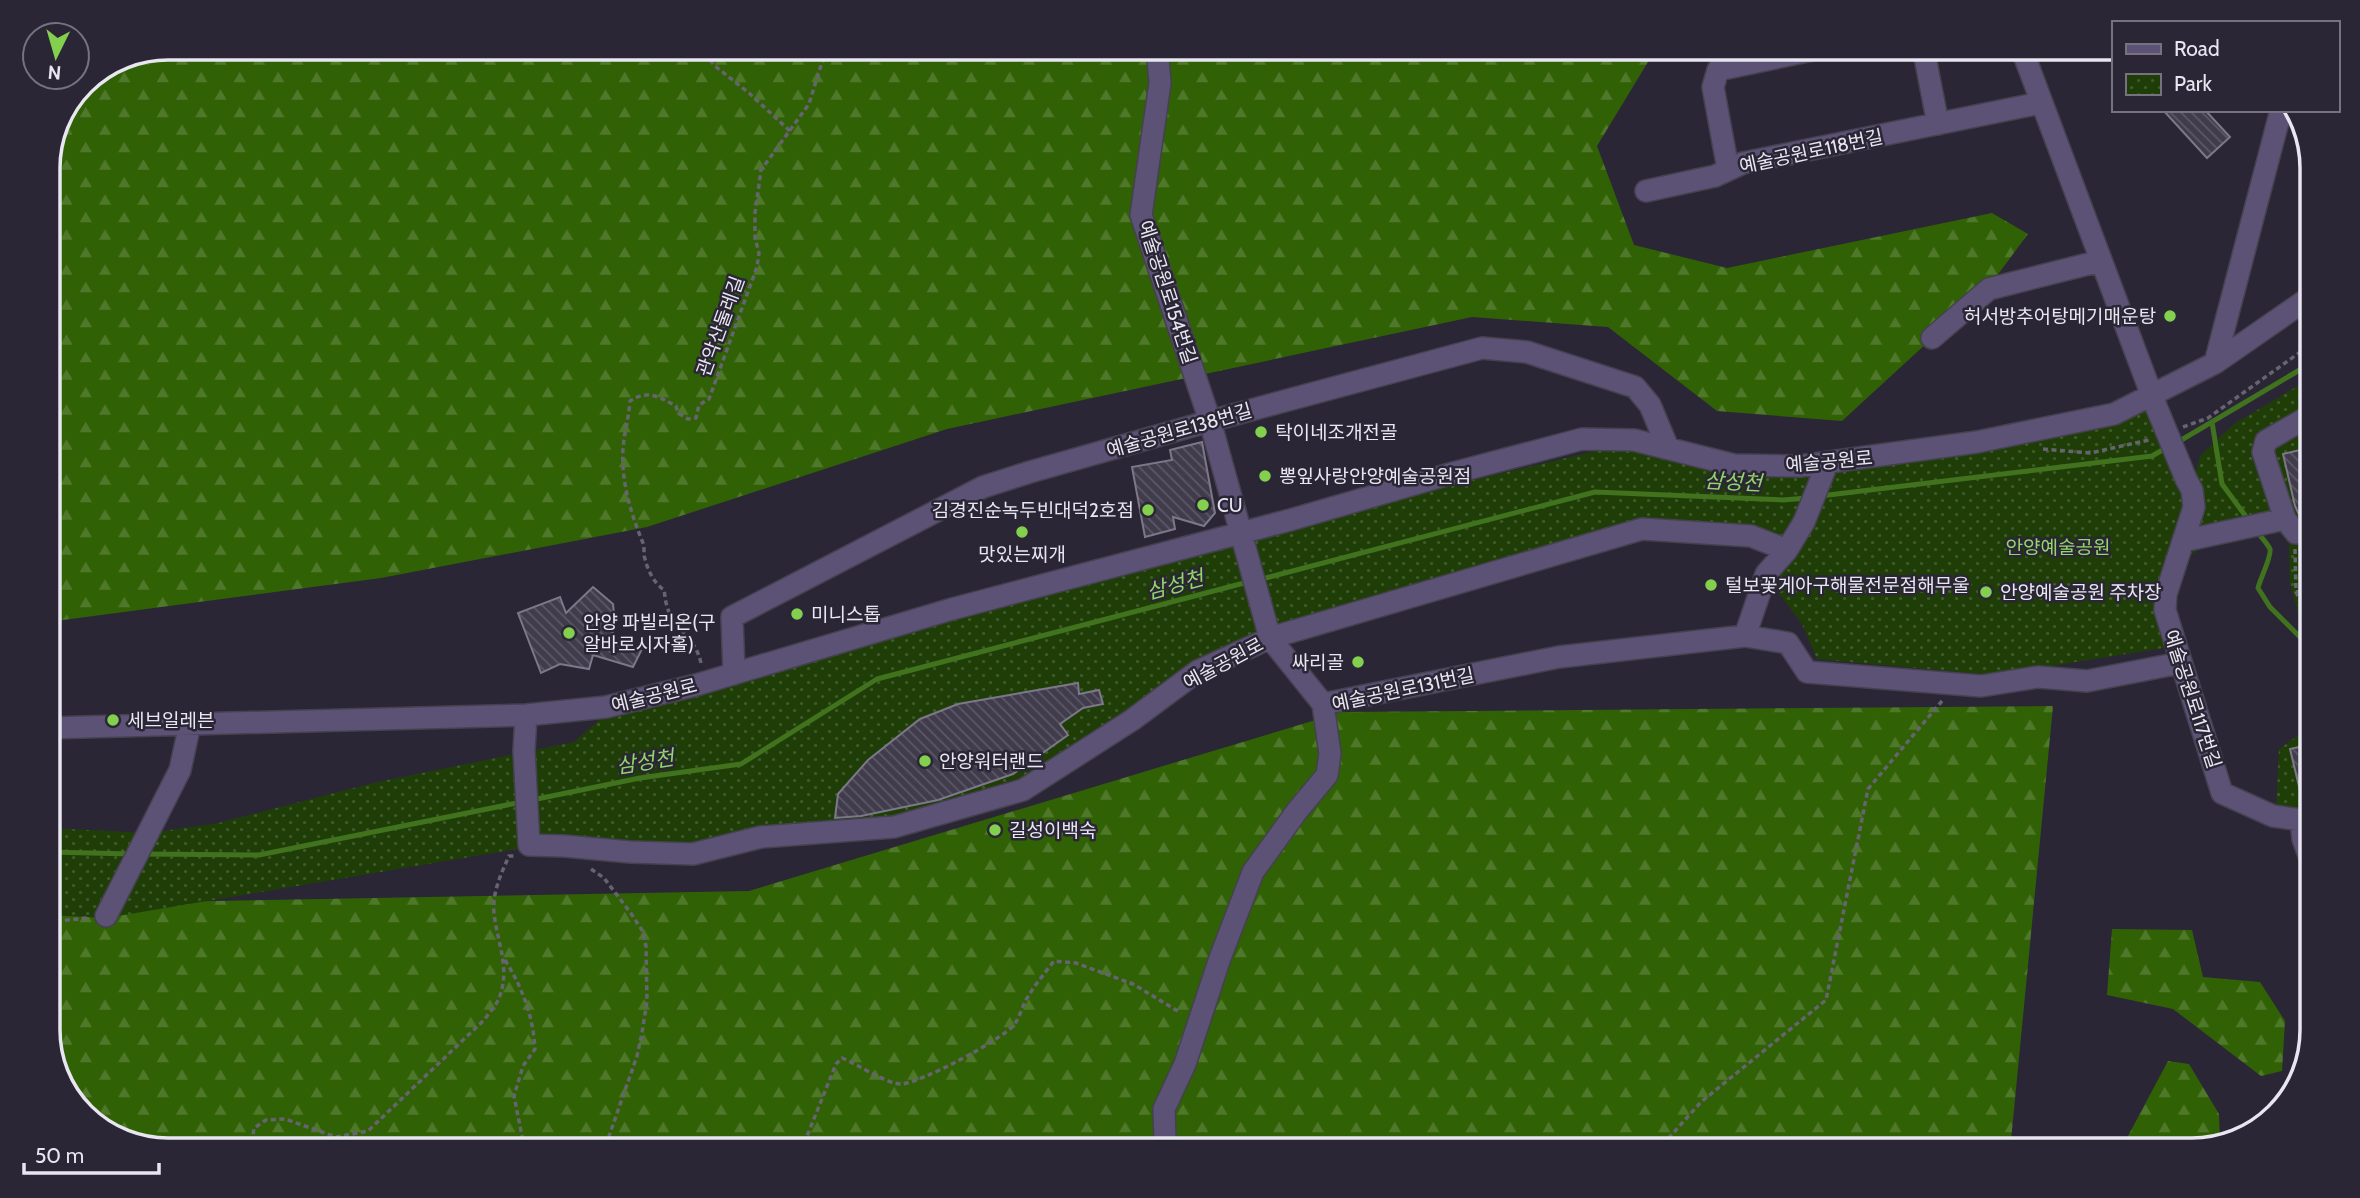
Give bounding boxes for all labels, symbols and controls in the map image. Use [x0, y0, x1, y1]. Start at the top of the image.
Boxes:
north arrow [21, 21, 91, 91]
legend [2112, 21, 2339, 112]
text: Road [2174, 36, 2220, 61]
text: N [47, 60, 62, 84]
text: Park [2174, 71, 2212, 96]
street label: 예술공원로118번길 [1737, 125, 1885, 178]
street label: 예술공원로154번길 [1133, 217, 1202, 367]
street label: 관악산둘레길 [692, 273, 749, 379]
place label: 허서방추어탕메기매운탕 [1964, 305, 2157, 328]
marker: 허서방추어탕메기매운탕 [2162, 308, 2178, 324]
street label: 예술공원로138번길 [1104, 399, 1255, 462]
place label: 탁이네조개전골 [1275, 421, 1397, 444]
marker: 탁이네조개전골 [1253, 424, 1269, 440]
street label: 예술공원로 [1785, 446, 1874, 477]
place label: 뽕잎사랑안양예술공원점 [1279, 465, 1471, 488]
marker: 뽕잎사랑안양예술공원점 [1257, 468, 1273, 484]
water label: 삼성천 [1703, 468, 1765, 496]
place label: CU [1217, 494, 1242, 517]
marker: CU [1195, 497, 1211, 513]
place label: 김경진순녹두빈대덕2호점 [932, 499, 1134, 522]
marker: 김경진순녹두빈대덕2호점 [1140, 502, 1156, 518]
marker: 맛있는찌개 [1014, 524, 1030, 540]
park label: 안양예술공원 [2006, 536, 2110, 559]
place label: 맛있는찌개 [978, 543, 1066, 566]
water label: 삼성천 [1144, 564, 1209, 604]
place label: 털보꽃게아구해물전문점해무울 [1725, 574, 1970, 597]
marker: 털보꽃게아구해물전문점해무울 [1703, 577, 1719, 593]
place label: 안양예술공원 주차장 [2000, 581, 2162, 604]
marker: 안양예술공원 주차장 [1978, 584, 1994, 600]
place label: 미니스톱 [811, 603, 881, 626]
marker: 미니스톱 [789, 606, 805, 622]
place label: 안양 파빌리온(구 알바로시자홀) [583, 611, 716, 656]
marker: 안양 파빌리온(구 알바로시자홀) [561, 625, 577, 641]
street label: 예술공원로117번길 [2159, 627, 2226, 771]
street label: 예술공원로 [1179, 633, 1267, 694]
place label: 싸리골 [1292, 651, 1344, 674]
marker: 싸리골 [1350, 654, 1366, 670]
street label: 예술공원로131번길 [1330, 663, 1476, 716]
street label: 예술공원로 [609, 674, 699, 717]
place label: 세브일레븐 [127, 709, 214, 732]
marker: 세브일레븐 [105, 712, 121, 728]
water label: 삼성천 [614, 744, 678, 778]
place label: 안양워터랜드 [939, 750, 1044, 773]
marker: 안양워터랜드 [917, 753, 933, 769]
place label: 길성이백숙 [1009, 819, 1096, 842]
marker: 길성이백숙 [987, 822, 1003, 838]
scale bar [24, 1132, 159, 1176]
text: 50 m [35, 1143, 84, 1168]

